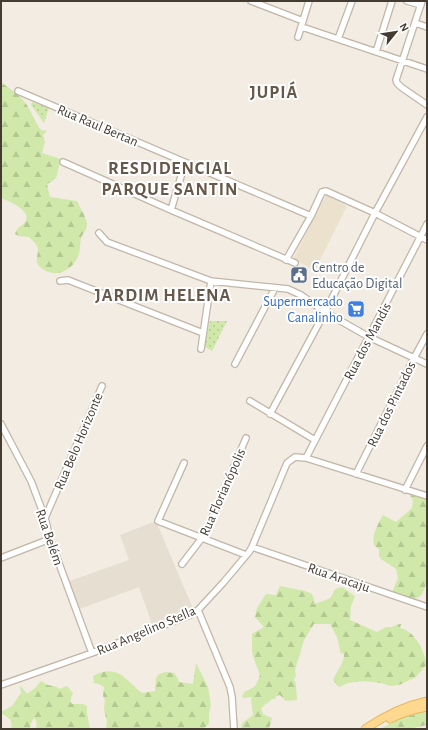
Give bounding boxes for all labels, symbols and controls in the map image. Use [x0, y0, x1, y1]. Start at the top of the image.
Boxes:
north arrow [376, 12, 416, 52]
text: N [398, 21, 411, 33]
district label: JUPIÁ [250, 81, 298, 102]
street label: Rua Raul Bertan [55, 103, 140, 149]
district label: RESDIDENCIAL PARQUE SANTIN [101, 160, 239, 199]
place label: Centro de Educação Digital [312, 261, 402, 291]
public building icon: Centro de Educação Digital [289, 265, 309, 285]
district label: JARDIM HELENA [95, 287, 231, 305]
place label: Supermercado Canalinho [263, 295, 343, 325]
supermarket icon: Supermercado Canalinho [346, 299, 366, 319]
street label: Rua dos Mandis [342, 301, 394, 382]
street label: Rua dos Pintados [365, 360, 419, 449]
street label: Rua Belo Horizonte [52, 391, 106, 492]
street label: Rua Florianópolis [197, 447, 248, 538]
street label: Rua Belém [33, 507, 65, 567]
street label: Rua Aracaju [306, 561, 372, 595]
street label: Rua Angelino Stella [95, 604, 198, 658]

